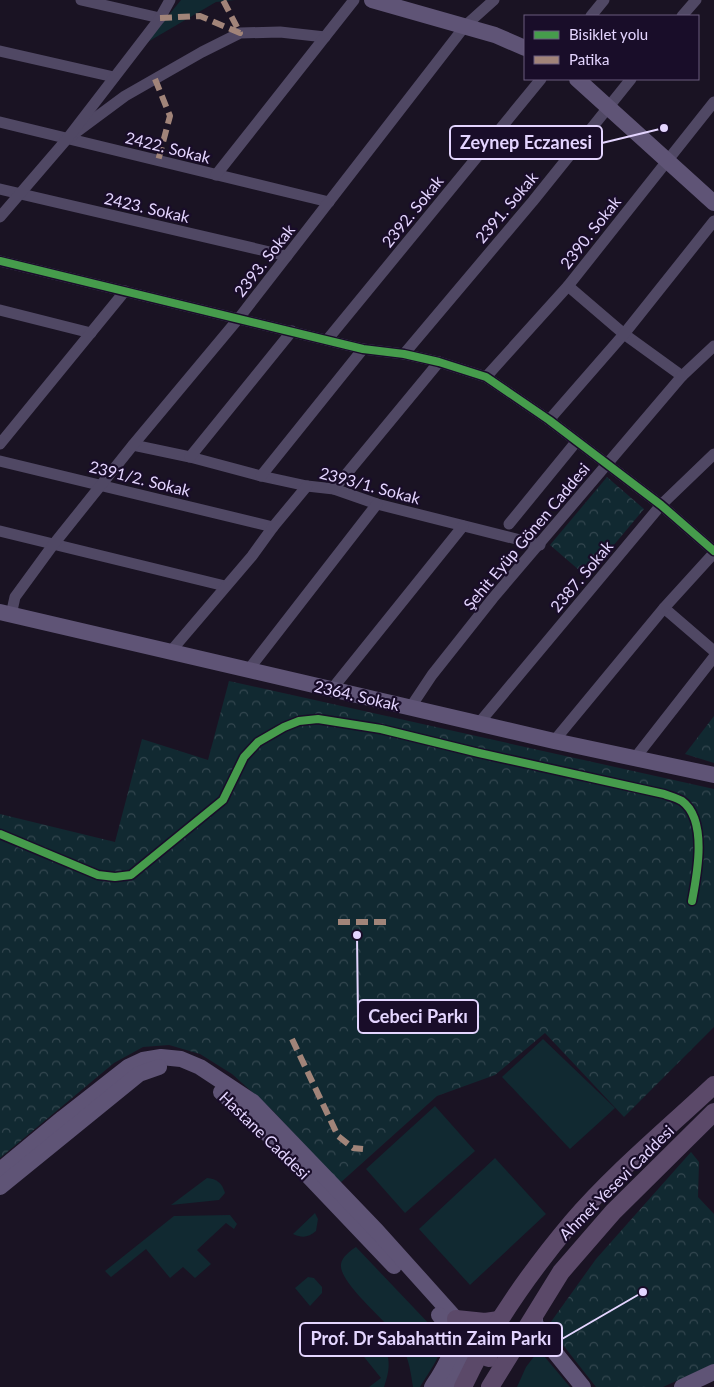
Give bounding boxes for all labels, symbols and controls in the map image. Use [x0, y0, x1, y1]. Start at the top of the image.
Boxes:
legend [524, 15, 699, 80]
text: Bisiklet yolu [569, 25, 648, 43]
text: Patika [569, 50, 609, 68]
callout: Zeynep Eczanesi [450, 126, 602, 159]
street label: 2422. Sokak [124, 127, 213, 167]
text: Zeynep Eczanesi [460, 131, 592, 153]
street label: 2391. Sokak [471, 167, 542, 246]
street label: 2392. Sokak [377, 171, 447, 251]
street label: 2423. Sokak [103, 188, 192, 226]
street label: 2390. Sokak [556, 191, 625, 272]
street label: 2393. Sokak [230, 219, 299, 300]
street label: 2391/2. Sokak [88, 456, 193, 500]
street label: Şehit Eyüp Gönen Caddesi [459, 459, 593, 613]
street label: 2393/1. Sokak [318, 462, 423, 508]
street label: 2387. Sokak [546, 536, 617, 615]
street label: 2364. Sokak [313, 676, 402, 714]
callout: Cebeci Parkı [358, 1000, 478, 1033]
text: Cebeci Parkı [368, 1005, 468, 1027]
street label: Hastane Caddesi [216, 1087, 314, 1183]
street label: Ahmet Yesevi Caddesi [555, 1121, 677, 1243]
callout: Prof. Dr Sabahattin Zaim Parkı [300, 1323, 562, 1356]
text: Prof. Dr Sabahattin Zaim Parkı [311, 1327, 551, 1349]

